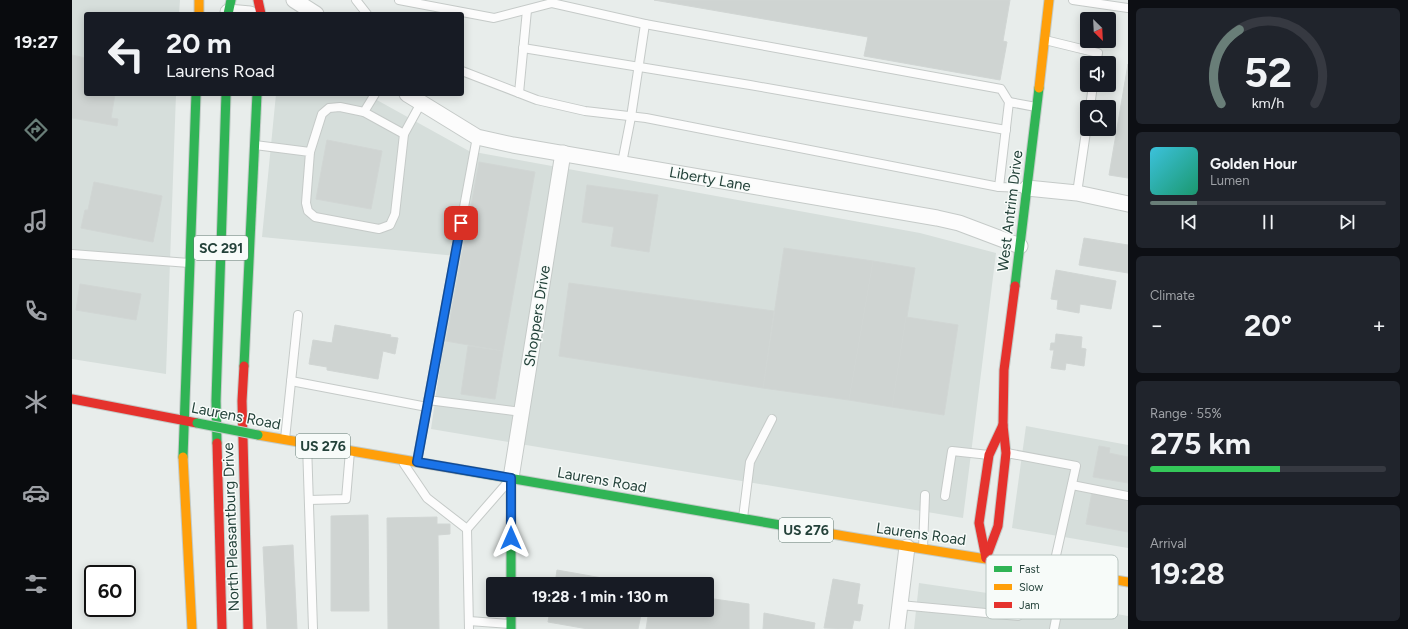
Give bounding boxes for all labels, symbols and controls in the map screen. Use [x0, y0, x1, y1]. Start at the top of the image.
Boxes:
north arrow [1080, 12, 1116, 48]
map controls [1080, 12, 1116, 136]
text: 20 m [166, 26, 231, 60]
icon: left [100, 28, 152, 80]
text: 19:27 [14, 31, 58, 53]
text: 52 [1244, 47, 1292, 97]
button: sound [1080, 56, 1116, 92]
text: Laurens Road [166, 60, 275, 82]
text: km/h [1252, 94, 1284, 112]
button: search [1080, 100, 1116, 136]
icon: directions [22, 116, 50, 144]
street label: West Antrim Drive [994, 149, 1026, 273]
text: Golden Hour [1210, 155, 1297, 173]
street label: Liberty Lane [668, 163, 752, 195]
text: Lumen [1210, 173, 1249, 188]
pin [444, 206, 478, 240]
icon: music [22, 207, 50, 235]
icon: previous [1178, 211, 1200, 233]
icon: pause [1257, 211, 1279, 233]
icon: next [1336, 211, 1358, 233]
icon: arrive [450, 212, 472, 234]
road number: SC 291 [194, 236, 248, 260]
street label: Shoppers Drive [520, 264, 554, 368]
text: Climate [1150, 288, 1195, 303]
icon: phone [22, 297, 50, 325]
text: 20° [1244, 307, 1292, 344]
text: − [1150, 312, 1164, 339]
text: + [1372, 312, 1386, 339]
icon: climate [22, 388, 50, 416]
street label: Laurens Road [190, 399, 282, 433]
text: Range · 55% [1150, 406, 1222, 421]
text: 275 km [1150, 425, 1251, 462]
road number: US 276 [296, 434, 350, 458]
street label: North Pleasantburg Drive [219, 442, 243, 612]
street label: Laurens Road [556, 463, 648, 497]
icon: car [22, 479, 50, 507]
position arrow [490, 517, 532, 559]
road number: US 276 [779, 518, 833, 542]
street label: Laurens Road [875, 519, 967, 549]
text: Arrival [1150, 536, 1187, 551]
legend [986, 555, 1118, 619]
text: 19:28 [1150, 555, 1225, 592]
text: Fast [1019, 563, 1040, 576]
speed limit sign: 60 [84, 565, 136, 617]
icon: filters [22, 570, 50, 598]
text: Slow [1019, 581, 1043, 594]
text: 19:28 · 1 min · 130 m [532, 588, 668, 606]
text: Jam [1019, 599, 1040, 612]

